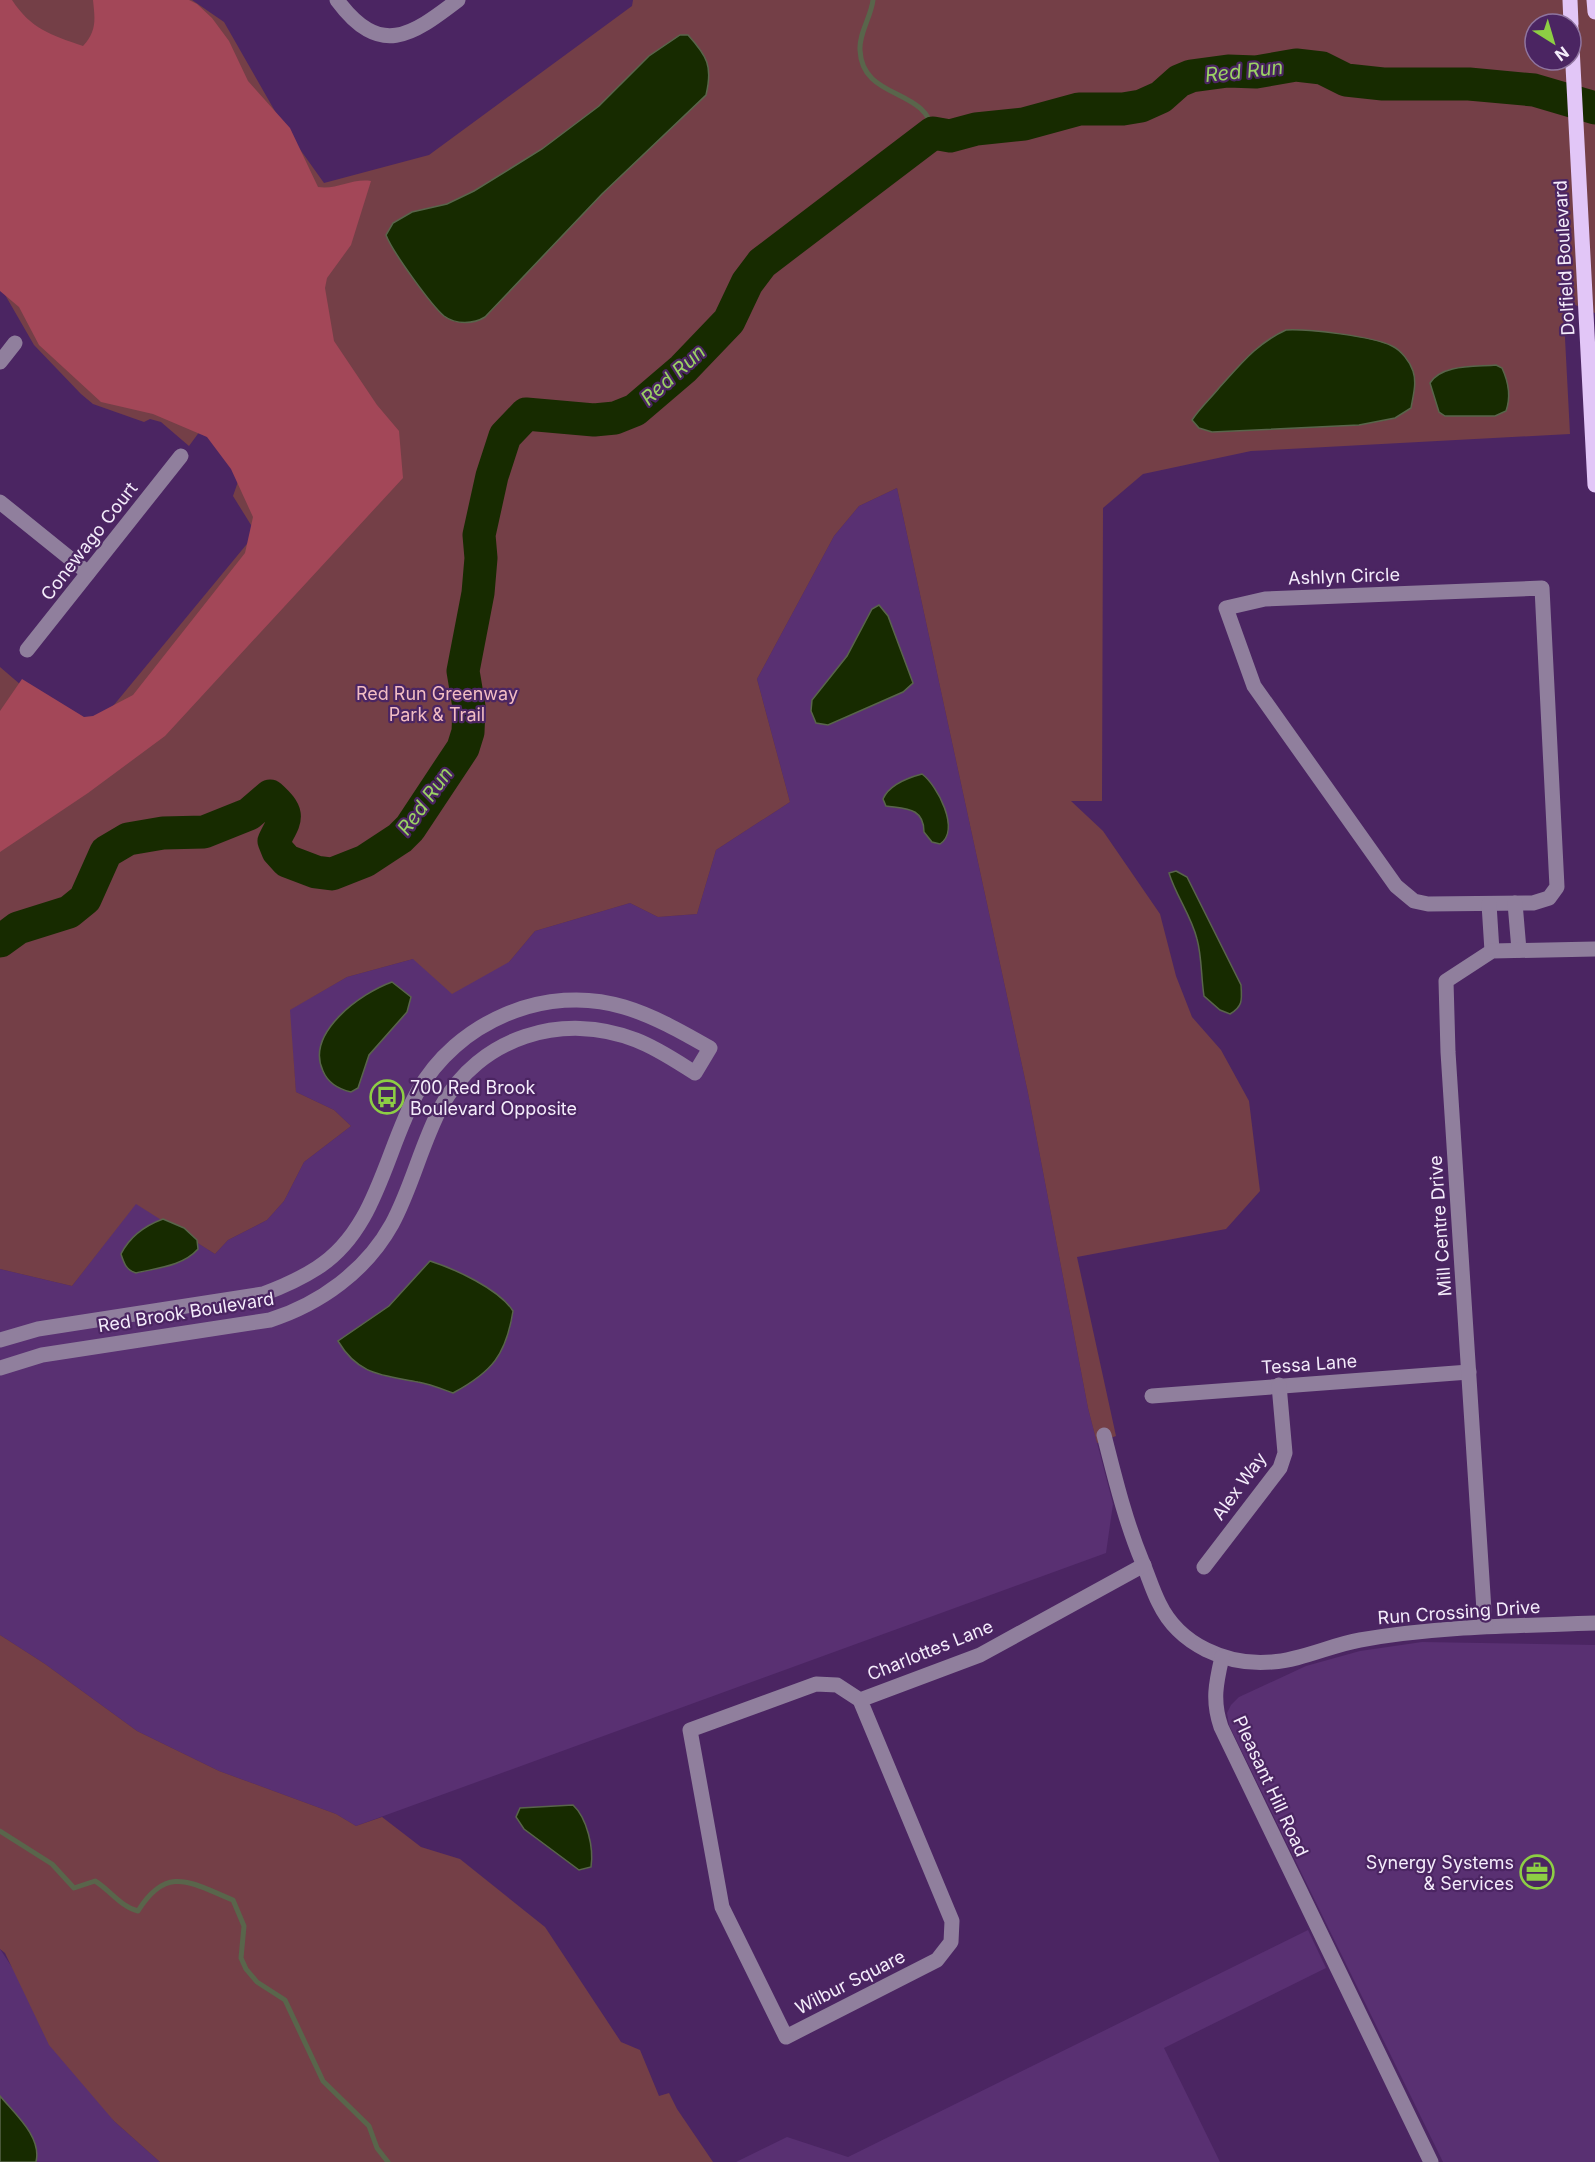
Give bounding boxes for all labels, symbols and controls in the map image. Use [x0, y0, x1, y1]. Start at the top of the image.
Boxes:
north arrow [1523, 12, 1583, 72]
text: N [1551, 42, 1573, 66]
water label: Red Run [1204, 55, 1284, 87]
street label: Dolfield Boulevard [1549, 180, 1579, 336]
water label: Red Run [636, 340, 710, 410]
street label: Conewago Court [36, 478, 142, 604]
street label: Ashlyn Circle [1288, 564, 1400, 588]
park label: Red Run Greenway Park & Trail [356, 683, 518, 725]
water label: Red Run [392, 762, 458, 840]
place label: 700 Red Brook Boulevard Opposite [410, 1077, 577, 1119]
bus stop icon: 700 Red Brook Boulevard Opposite [369, 1079, 405, 1115]
street label: Mill Centre Drive [1425, 1155, 1455, 1297]
street label: Red Brook Boulevard [96, 1288, 276, 1336]
street label: Tessa Lane [1260, 1350, 1358, 1378]
street label: Alex Way [1207, 1448, 1271, 1524]
street label: Run Crossing Drive [1377, 1596, 1541, 1628]
street label: Charlottes Lane [864, 1615, 996, 1685]
street label: Pleasant Hill Road [1229, 1712, 1313, 1860]
place label: Synergy Systems & Services [1366, 1852, 1514, 1894]
office icon: Synergy Systems & Services [1519, 1854, 1555, 1890]
street label: Wilbur Square [792, 1945, 908, 2019]

